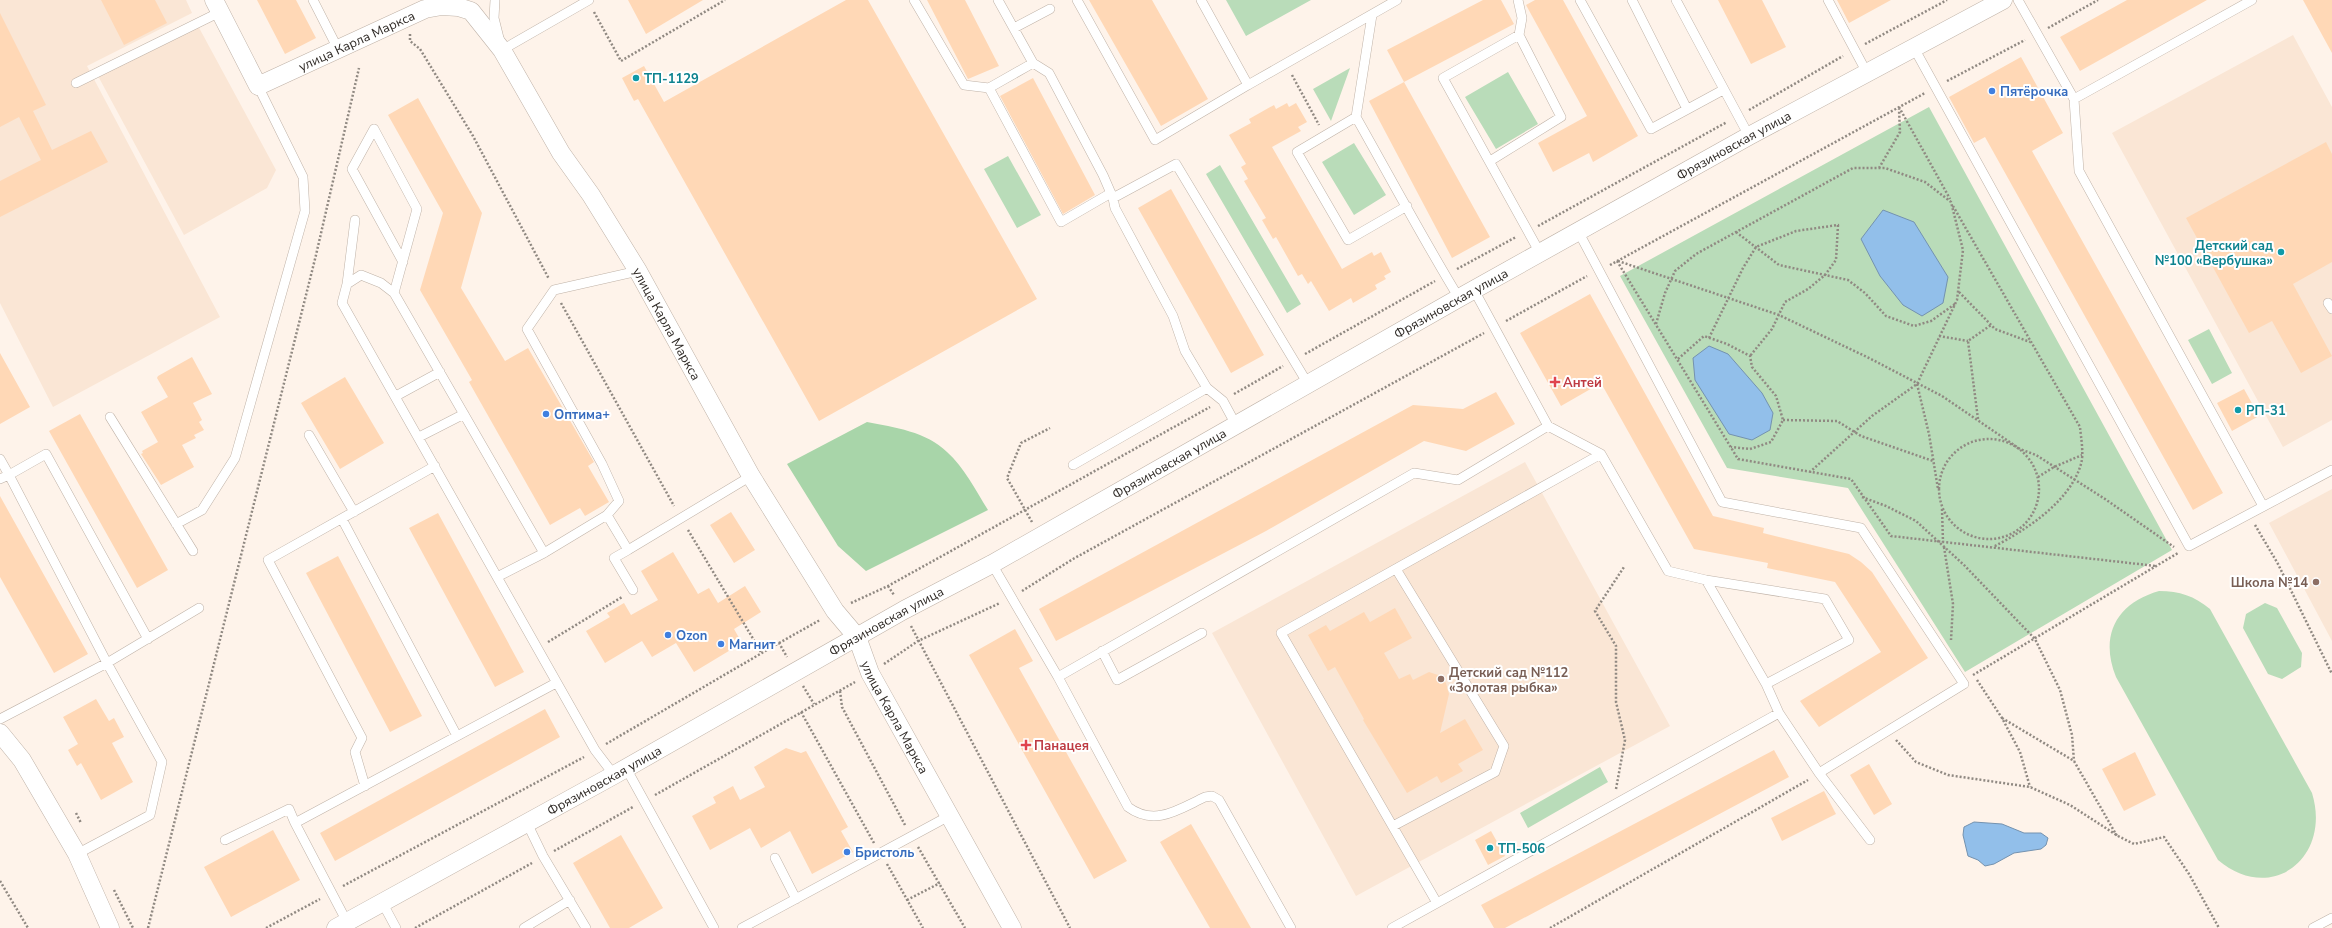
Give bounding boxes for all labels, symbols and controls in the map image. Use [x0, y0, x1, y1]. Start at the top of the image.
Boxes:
street label: улица Карла Маркса [296, 7, 418, 76]
place label: ТП-1129 [644, 70, 699, 88]
marker: ТП-1129 [631, 73, 641, 83]
place label: Пятёрочка [2000, 83, 2068, 101]
marker: Пятёрочка [1987, 86, 1997, 96]
street label: Фрязиновская улица [1673, 107, 1795, 185]
place label: Детский сад №100 «Вербушка» [2155, 237, 2273, 270]
marker: Детский сад №100 «Вербушка» [2276, 247, 2286, 257]
street label: улица Карла Маркса [628, 264, 705, 384]
street label: Фрязиновская улица [1391, 264, 1512, 343]
place label: Антей [1563, 374, 1602, 392]
marker: Антей [1550, 377, 1560, 387]
place label: РП-31 [2246, 402, 2286, 420]
marker: РП-31 [2233, 405, 2243, 415]
place label: Оптима+ [554, 406, 610, 424]
marker: Оптима+ [541, 409, 551, 419]
street label: Фрязиновская улица [1109, 424, 1230, 504]
place label: Школа №14 [2231, 574, 2308, 592]
marker: Школа №14 [2311, 577, 2321, 587]
street label: Фрязиновская улица [826, 583, 947, 661]
place label: Ozon [676, 627, 707, 645]
marker: Ozon [663, 630, 673, 640]
place label: Магнит [729, 636, 776, 654]
marker: Магнит [716, 639, 726, 649]
street label: улица Карла Маркса [856, 659, 932, 777]
place label: Детский сад №112 «Золотая рыбка» [1449, 664, 1569, 697]
marker: Детский сад №112 «Золотая рыбка» [1436, 674, 1446, 684]
place label: Панацея [1034, 737, 1089, 755]
marker: Панацея [1021, 740, 1031, 750]
street label: Фрязиновская улица [544, 742, 665, 820]
place label: ТП-506 [1498, 840, 1545, 858]
marker: ТП-506 [1485, 843, 1495, 853]
place label: Бристоль [855, 844, 914, 862]
marker: Бристоль [842, 847, 852, 857]

